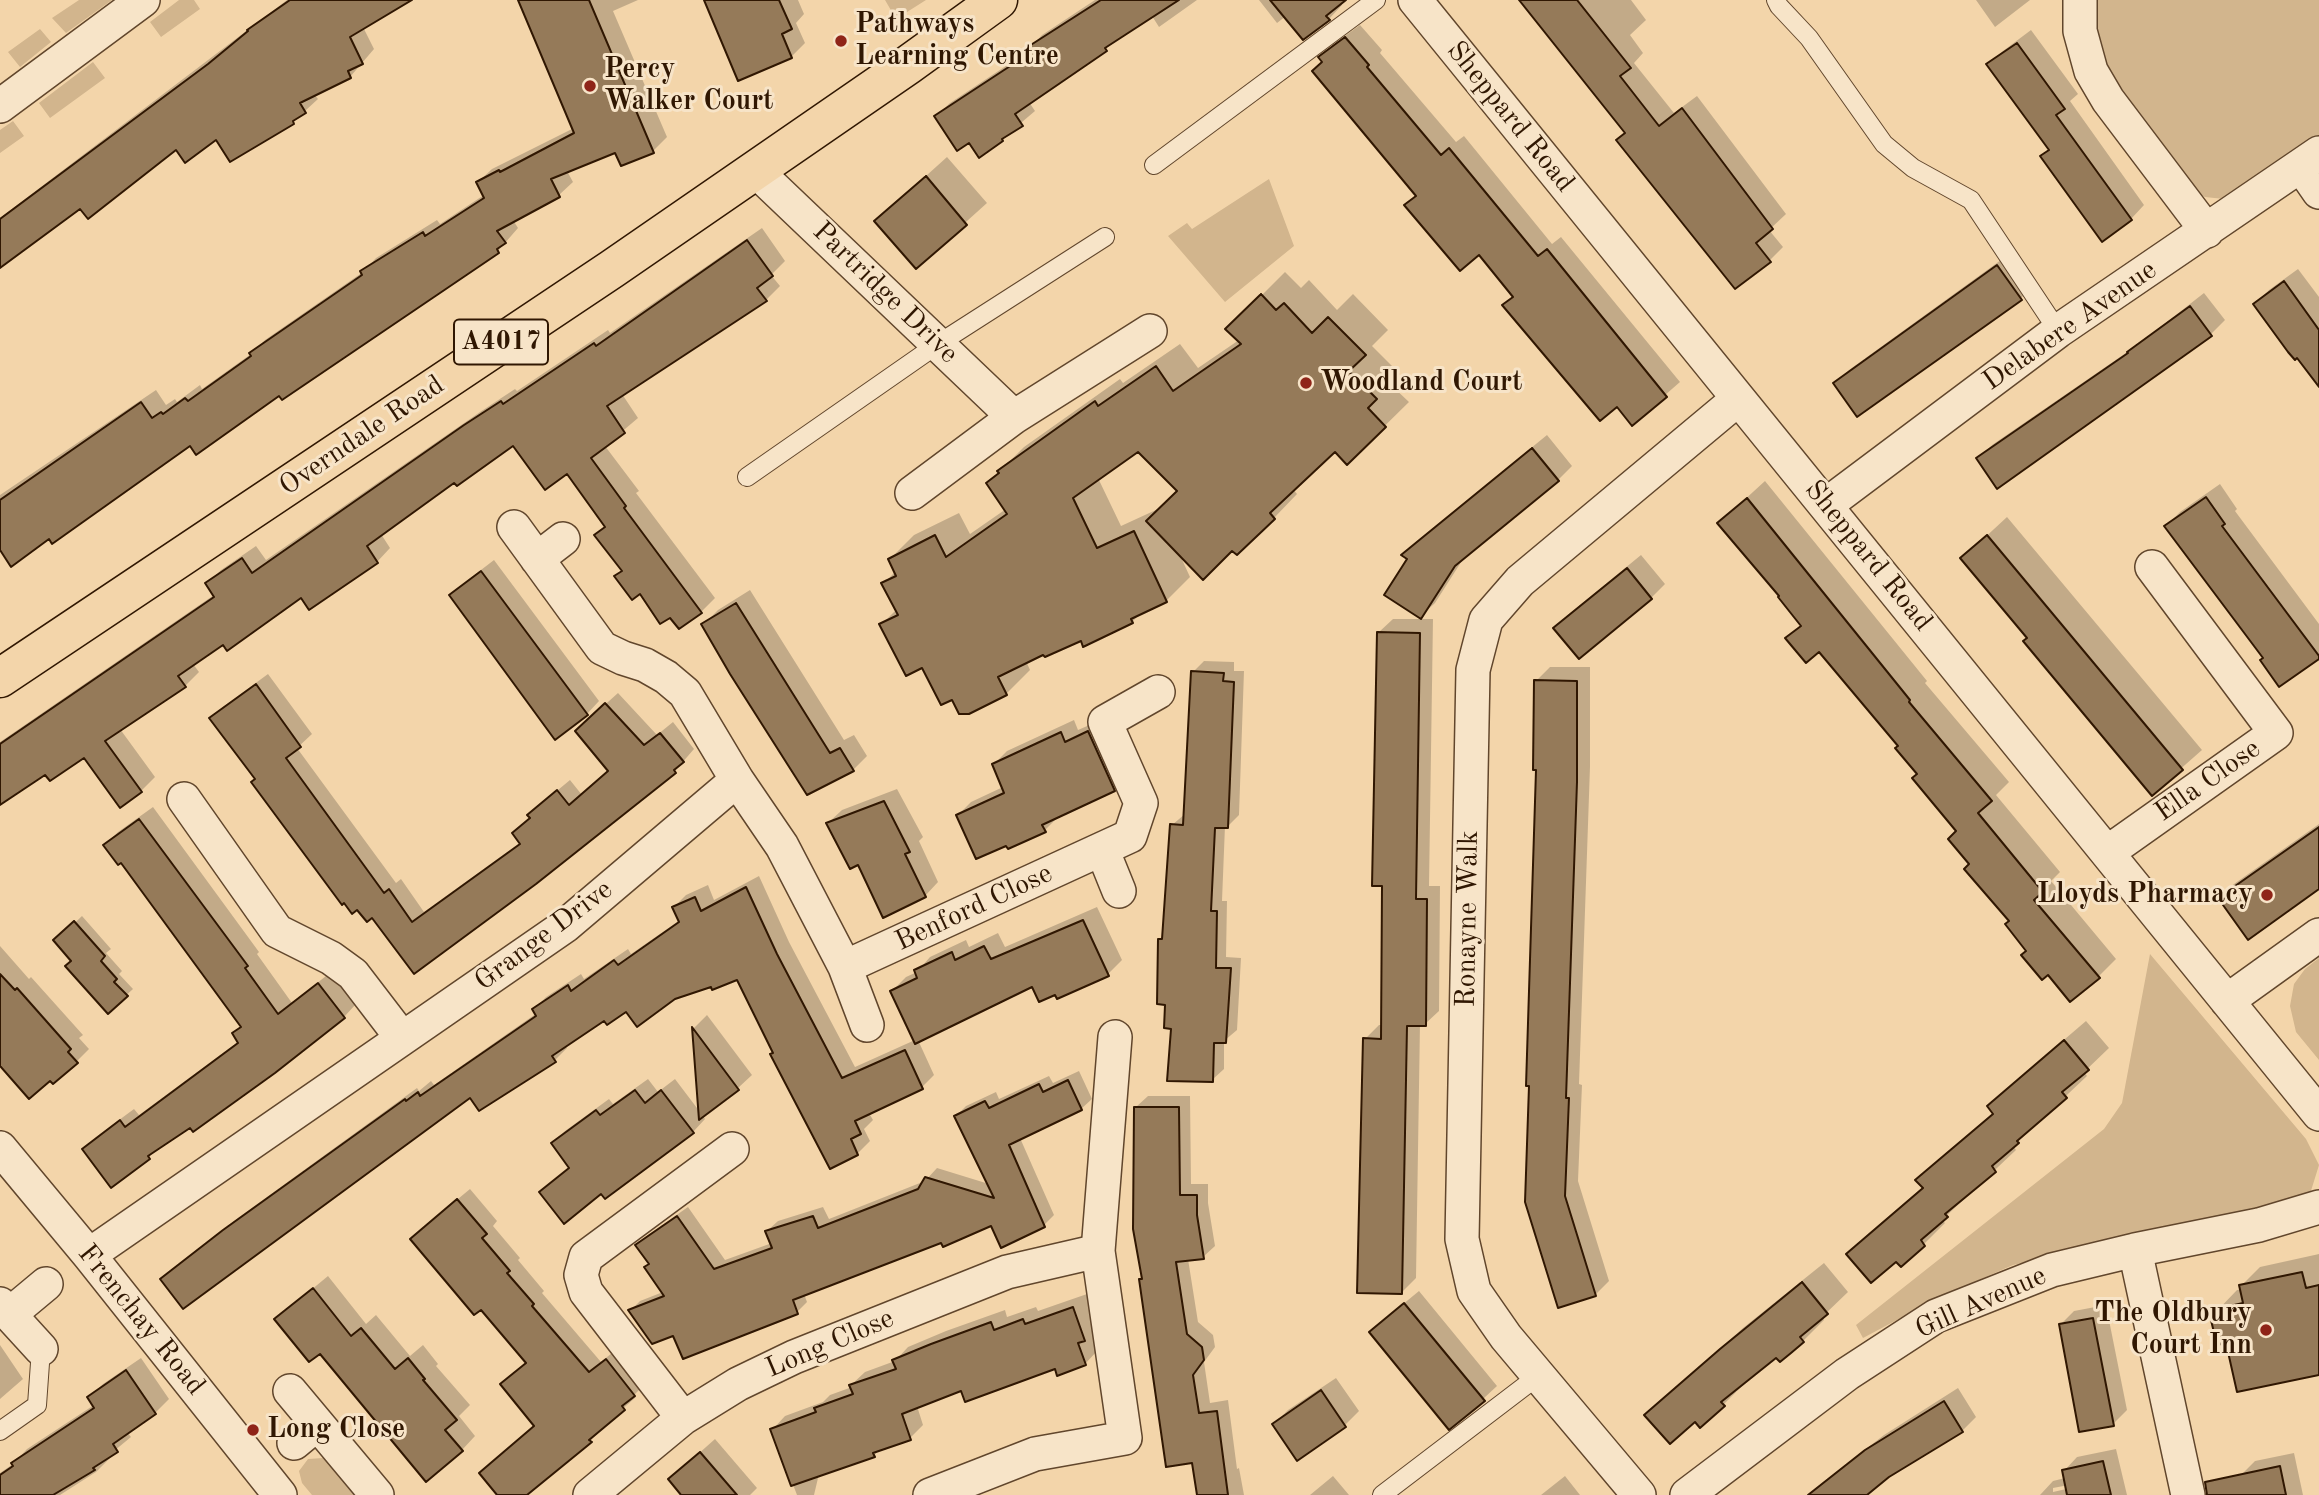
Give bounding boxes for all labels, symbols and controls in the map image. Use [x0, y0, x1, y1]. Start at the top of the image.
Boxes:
place label: Pathways Learning Centre [855, 8, 1059, 74]
marker: Pathways Learning Centre [833, 33, 849, 49]
street label: Sheppard Road [1439, 35, 1581, 199]
place label: Percy Walker Court [604, 53, 774, 119]
marker: Percy Walker Court [582, 78, 598, 94]
street label: Partridge Drive [805, 215, 965, 371]
street label: Delabere Avenue [1977, 254, 2163, 398]
road number: A4017 [454, 320, 548, 364]
place label: Woodland Court [1320, 366, 1522, 400]
street label: Overndale Road [273, 368, 451, 504]
marker: Woodland Court [1298, 375, 1314, 391]
street label: Sheppard Road [1797, 474, 1939, 638]
street label: Ella Close [2149, 732, 2267, 830]
street label: Ronayne Walk [1450, 830, 1486, 1008]
street label: Benford Close [890, 857, 1058, 959]
street label: Grange Drive [469, 873, 619, 999]
place label: Lloyds Pharmacy [2037, 878, 2253, 912]
marker: Lloyds Pharmacy [2259, 887, 2275, 903]
street label: Frenchay Road [70, 1238, 212, 1402]
street label: Gill Avenue [1910, 1259, 2052, 1347]
place label: The Oldbury Court Inn [2095, 1297, 2252, 1363]
street label: Long Close [761, 1302, 899, 1386]
marker: The Oldbury Court Inn [2258, 1322, 2274, 1338]
place label: Long Close [267, 1413, 405, 1447]
marker: Long Close [245, 1422, 261, 1438]

